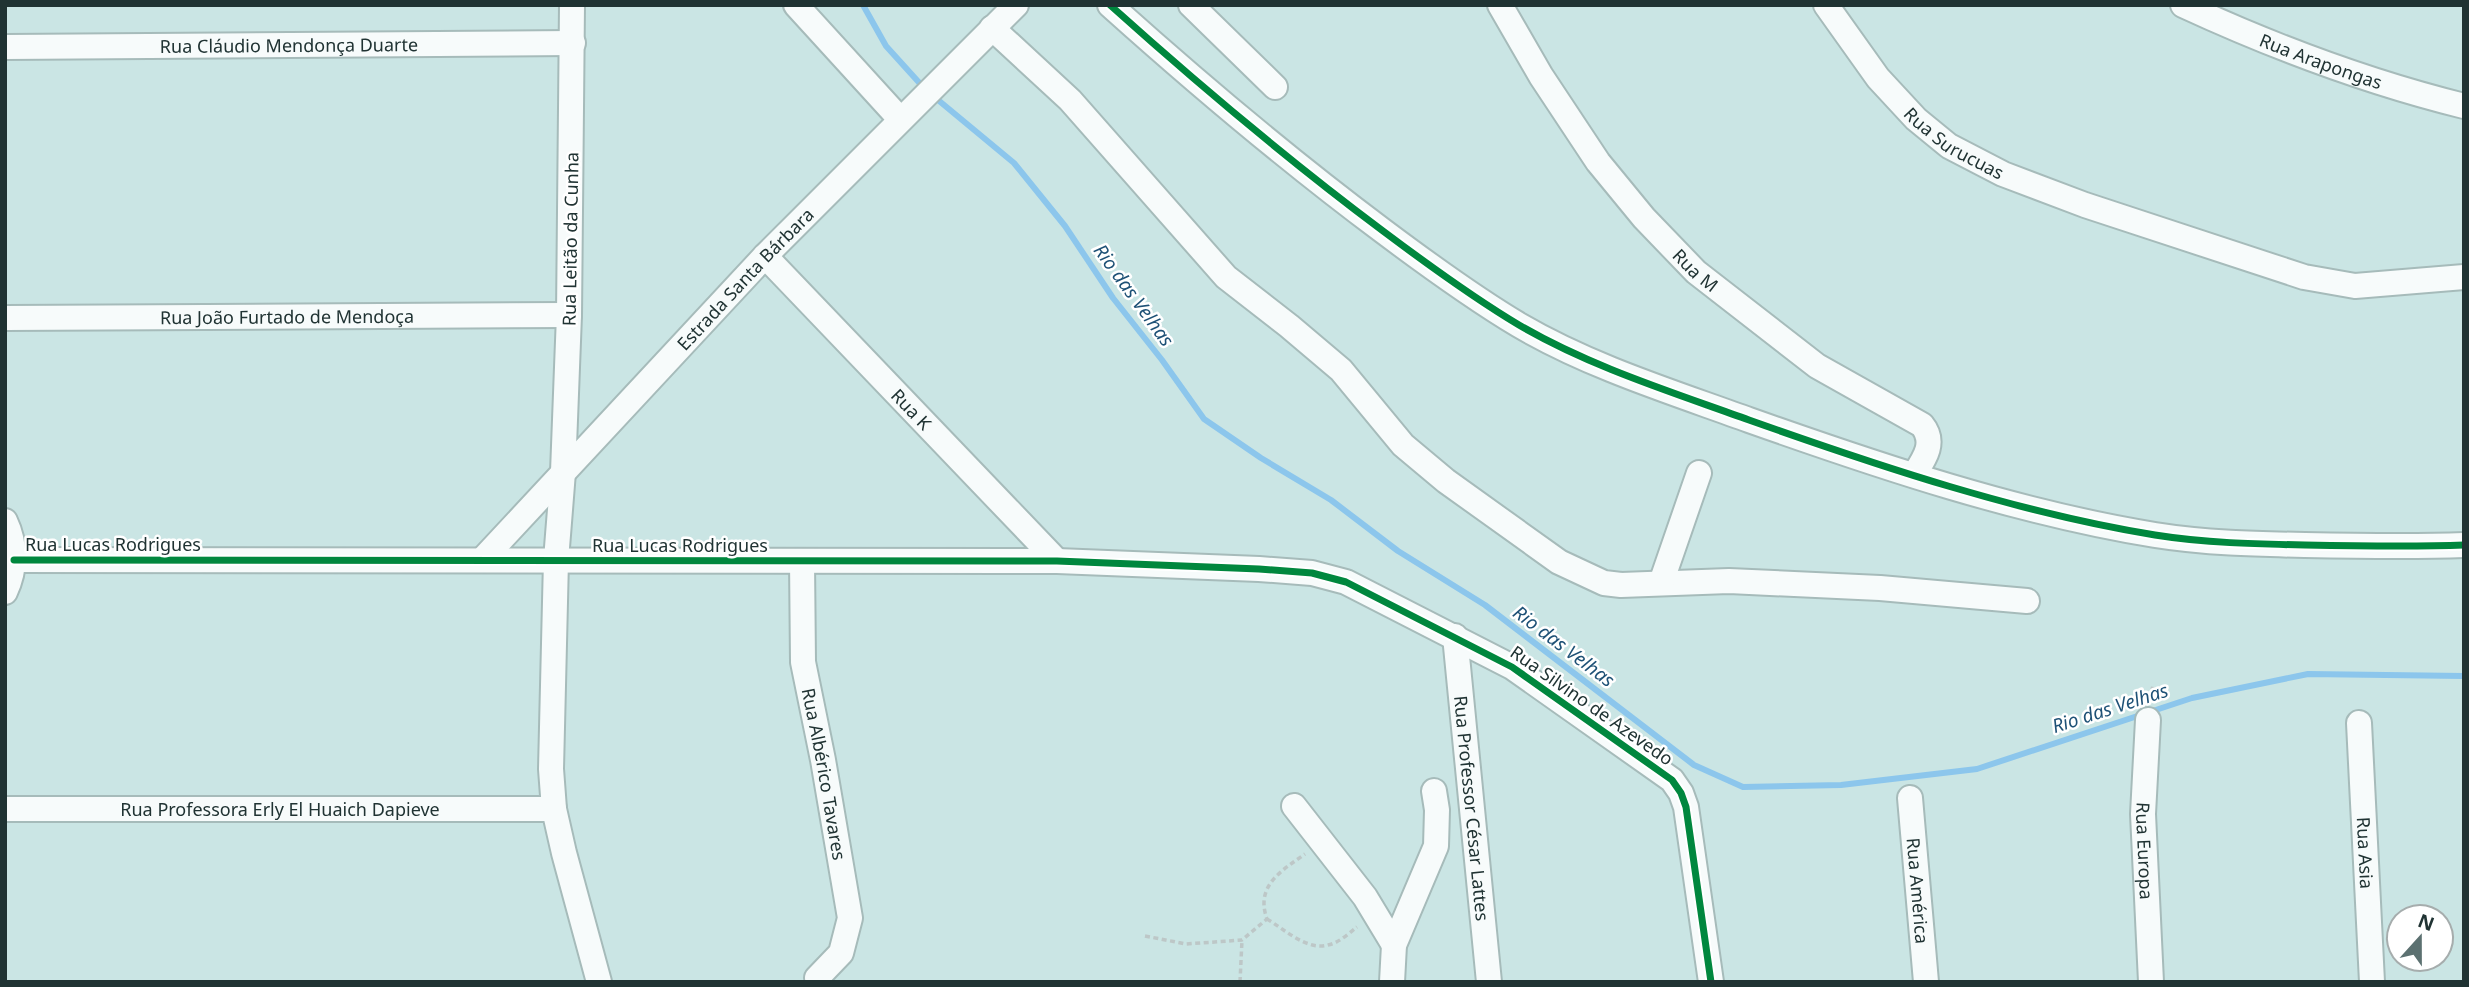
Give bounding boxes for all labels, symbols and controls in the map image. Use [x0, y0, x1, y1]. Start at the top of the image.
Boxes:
street label: Rua Arapongas [2256, 28, 2385, 94]
street label: Rua Cláudio Mendonça Duarte [160, 32, 418, 58]
street label: Rua Surucuas [1899, 102, 2008, 184]
street label: Rua Leitão da Cunha [556, 152, 584, 326]
street label: Estrada Santa Bárbara [671, 202, 819, 355]
water label: Rio das Velhas [1088, 238, 1180, 352]
street label: Rua M [1668, 243, 1723, 297]
street label: Rua João Furtado de Mendoça [160, 304, 414, 329]
street label: Rua K [886, 383, 938, 435]
street label: Rua Lucas Rodrigues [25, 532, 201, 556]
street label: Rua Lucas Rodrigues [592, 533, 768, 557]
water label: Rio das Velhas [1508, 599, 1620, 693]
street label: Rua Silvino de Azevedo [1506, 640, 1678, 770]
water label: Rio das Velhas [2049, 677, 2171, 739]
street label: Rua Albérico Tavares [797, 686, 852, 862]
street label: Rua Professor César Lattes [1449, 694, 1495, 922]
street label: Rua Professora Erly El Huaich Dapieve [120, 797, 440, 821]
street label: Rua Europa [2131, 802, 2159, 900]
street label: Rua Asia [2352, 816, 2379, 889]
street label: Rua América [1901, 837, 1935, 945]
north arrow [2385, 903, 2455, 973]
text: N [2414, 907, 2438, 937]

